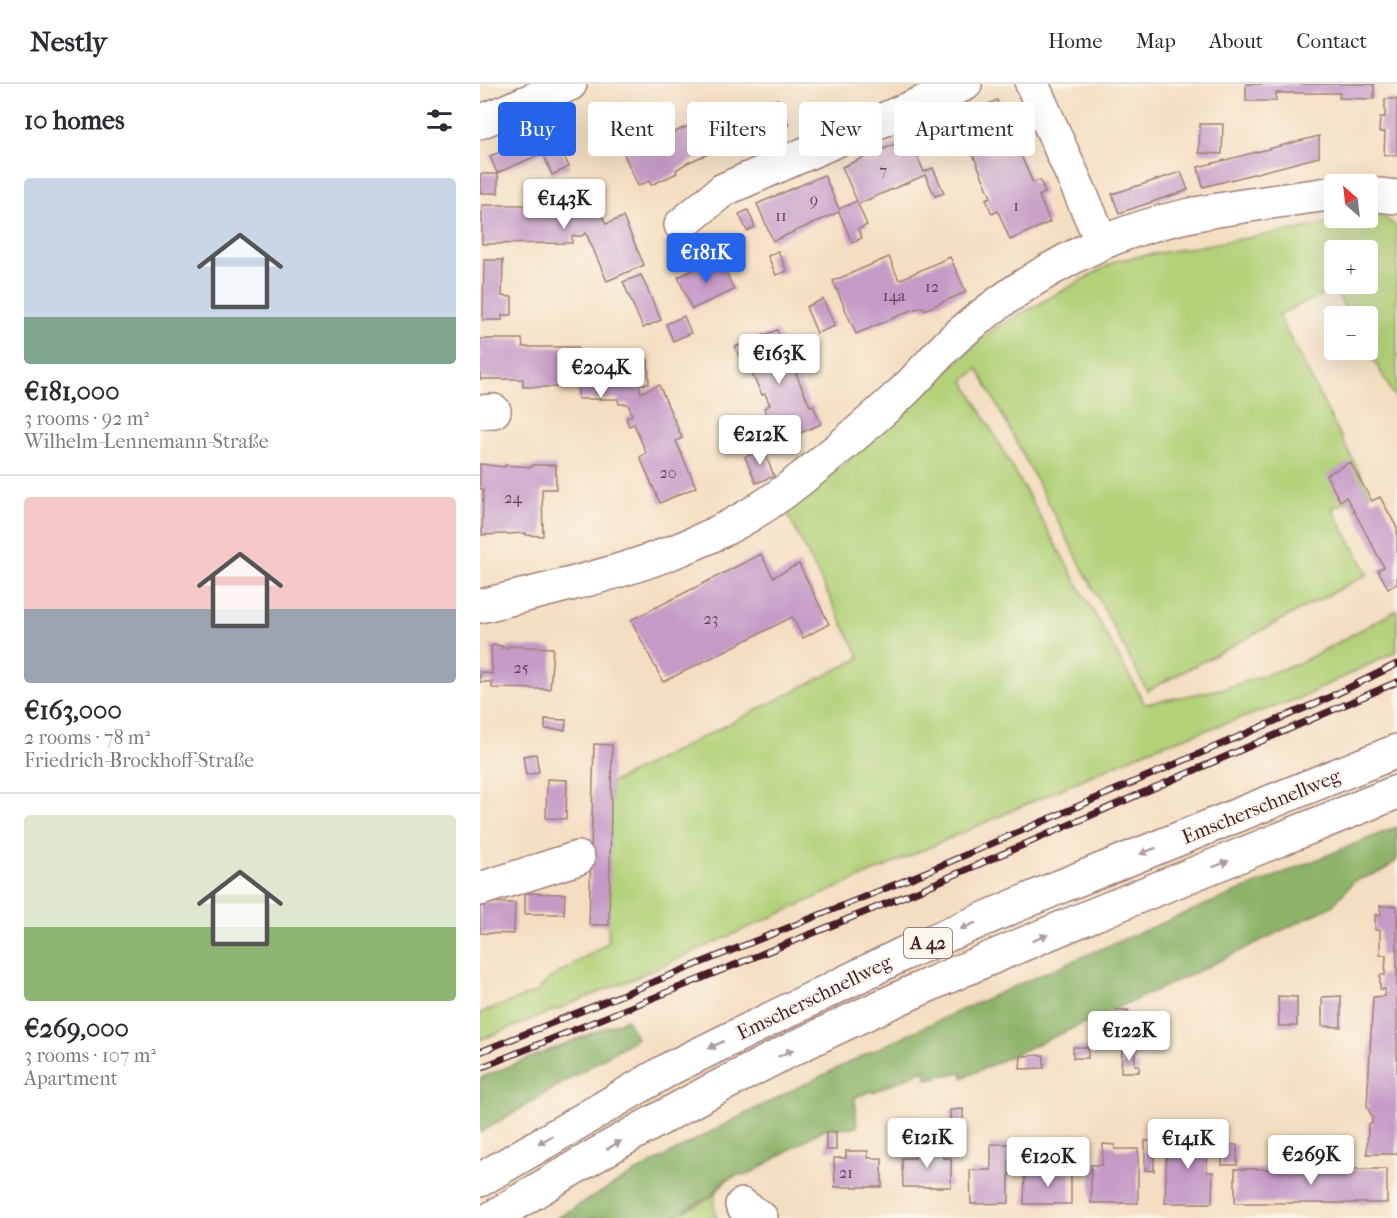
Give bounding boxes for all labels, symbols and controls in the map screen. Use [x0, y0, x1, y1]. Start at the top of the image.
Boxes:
text: Nestly [30, 25, 107, 58]
text: Home [1048, 29, 1103, 53]
text: Map [1136, 29, 1176, 53]
text: About [1209, 29, 1263, 53]
text: Contact [1296, 29, 1367, 53]
chip: Buy [498, 102, 576, 156]
chip: Rent [588, 102, 675, 156]
chip: Filters [687, 102, 787, 156]
chip: New [799, 102, 882, 156]
chip: Apartment [894, 102, 1035, 156]
icon: filters [423, 104, 456, 137]
text: 10 homes [24, 105, 125, 136]
house number: 7 [879, 161, 887, 180]
north arrow [1324, 174, 1378, 228]
map controls [1324, 174, 1378, 360]
pin: €143K [522, 179, 606, 230]
text: €143K [537, 187, 591, 210]
house number: 9 [810, 190, 818, 209]
house number: 1 [1013, 196, 1019, 215]
house number: 11 [775, 206, 787, 225]
icon: home [186, 217, 294, 325]
pin: €181K [664, 233, 748, 284]
button: + [1324, 240, 1378, 294]
text: €181K [681, 241, 731, 264]
house number: 12 [925, 277, 939, 296]
house number: 14a [883, 286, 906, 305]
button: − [1324, 306, 1378, 360]
pin: €163K [737, 334, 821, 385]
text: €163K [753, 342, 805, 365]
pin: €204K [559, 348, 643, 399]
text: €204K [571, 356, 631, 379]
text: €181,000 [24, 376, 120, 407]
text: 3 rooms · 92 m² [24, 407, 149, 430]
pin: €212K [718, 415, 802, 466]
text: €212K [733, 423, 787, 446]
text: Wilhelm-Lennemann-Straße [24, 430, 269, 453]
house number: 20 [659, 463, 677, 482]
house number: 24 [504, 488, 522, 507]
icon: home [186, 536, 294, 644]
house number: 23 [704, 609, 718, 628]
house number: 25 [513, 658, 529, 677]
text: €163,000 [24, 695, 122, 726]
text: 2 rooms · 78 m² [24, 726, 150, 749]
text: Friedrich-Brockhoff-Straße [24, 749, 254, 772]
street label: Emscherschnellweg [1178, 764, 1344, 849]
one-way arrow [1139, 847, 1157, 856]
icon: home [186, 854, 294, 962]
one-way arrow [1212, 859, 1230, 869]
one-way arrow [958, 921, 976, 931]
road number: A 42 [904, 928, 952, 958]
one-way arrow [1032, 933, 1049, 942]
street label: Emscherschnellweg [733, 950, 896, 1045]
pin: €122K [1087, 1011, 1171, 1062]
text: €269,000 [24, 1013, 129, 1044]
text: €122K [1102, 1019, 1156, 1042]
one-way arrow [707, 1040, 724, 1050]
text: 3 rooms · 107 m² [24, 1044, 156, 1067]
one-way arrow [778, 1048, 795, 1057]
text: Apartment [24, 1067, 118, 1090]
pin: €121K [885, 1118, 969, 1169]
pin: €141K [1146, 1119, 1230, 1170]
text: €121K [902, 1126, 953, 1149]
text: €141K [1162, 1127, 1214, 1150]
one-way arrow [537, 1135, 553, 1146]
pin: €269K [1269, 1135, 1353, 1186]
pin: €120K [1006, 1137, 1090, 1188]
one-way arrow [606, 1139, 622, 1150]
text: €269K [1282, 1143, 1340, 1166]
text: €120K [1021, 1145, 1075, 1168]
house number: 21 [839, 1163, 853, 1182]

